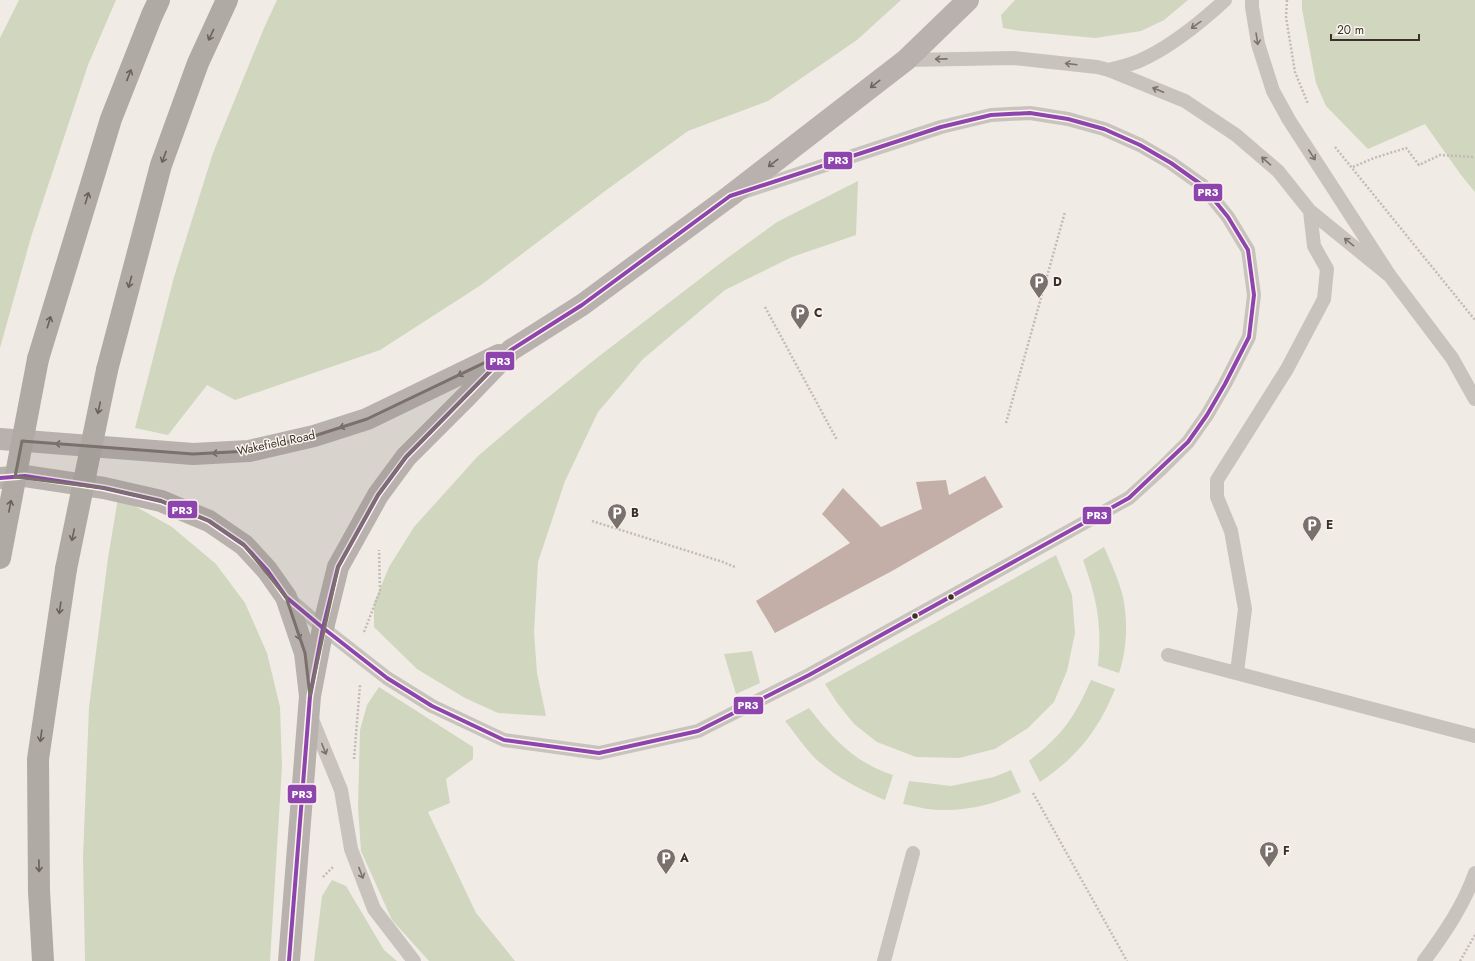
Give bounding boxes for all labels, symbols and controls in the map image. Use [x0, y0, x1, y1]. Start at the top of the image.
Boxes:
scale bar [1331, 16, 1419, 42]
one-way arrow [1190, 21, 1201, 30]
text: 20 m [1337, 21, 1364, 39]
one-way arrow [207, 29, 214, 41]
one-way arrow [1253, 32, 1261, 45]
one-way arrow [935, 55, 948, 63]
one-way arrow [1065, 60, 1078, 67]
one-way arrow [125, 69, 133, 81]
one-way arrow [870, 79, 881, 88]
one-way arrow [1152, 86, 1164, 93]
one-way arrow [1308, 149, 1316, 160]
one-way arrow [160, 150, 168, 162]
line badge: PR3 [823, 151, 853, 170]
text: PR3 [828, 152, 849, 168]
one-way arrow [1261, 156, 1271, 165]
one-way arrow [767, 159, 778, 167]
line badge: PR3 [1193, 183, 1223, 202]
text: PR3 [1198, 184, 1219, 200]
one-way arrow [84, 192, 91, 205]
one-way arrow [1344, 238, 1355, 247]
parking icon: D [1028, 271, 1050, 299]
place label: D [1053, 273, 1062, 291]
one-way arrow [126, 275, 133, 288]
parking icon: C [789, 302, 811, 330]
place label: C [814, 304, 822, 322]
one-way arrow [46, 316, 53, 329]
line badge: PR3 [485, 351, 515, 371]
text: PR3 [490, 353, 511, 369]
one-way arrow [458, 370, 470, 377]
one-way arrow [95, 401, 103, 414]
one-way arrow [339, 423, 352, 430]
street label: Wakefield Road [235, 426, 317, 460]
one-way arrow [55, 440, 68, 447]
one-way arrow [212, 449, 225, 457]
one-way arrow [6, 500, 14, 513]
line badge: PR3 [167, 500, 198, 519]
text: PR3 [172, 502, 193, 518]
parking icon: B [606, 502, 628, 530]
place label: B [631, 504, 639, 522]
line badge: PR3 [1082, 506, 1112, 525]
text: PR3 [1087, 507, 1108, 523]
parking icon: E [1301, 514, 1323, 542]
place label: E [1326, 516, 1333, 534]
one-way arrow [69, 528, 77, 541]
unlabelled marker [946, 592, 956, 602]
one-way arrow [56, 601, 64, 614]
unlabelled marker [910, 611, 920, 621]
one-way arrow [295, 628, 303, 640]
line badge: PR3 [733, 696, 764, 715]
text: PR3 [738, 697, 759, 713]
one-way arrow [37, 729, 45, 742]
one-way arrow [321, 742, 328, 754]
line badge: PR3 [287, 784, 317, 804]
text: PR3 [292, 786, 313, 802]
parking icon: F [1258, 840, 1280, 868]
place label: F [1283, 842, 1290, 860]
parking icon: A [655, 847, 677, 875]
place label: A [679, 849, 689, 867]
one-way arrow [35, 859, 43, 872]
one-way arrow [357, 867, 365, 879]

